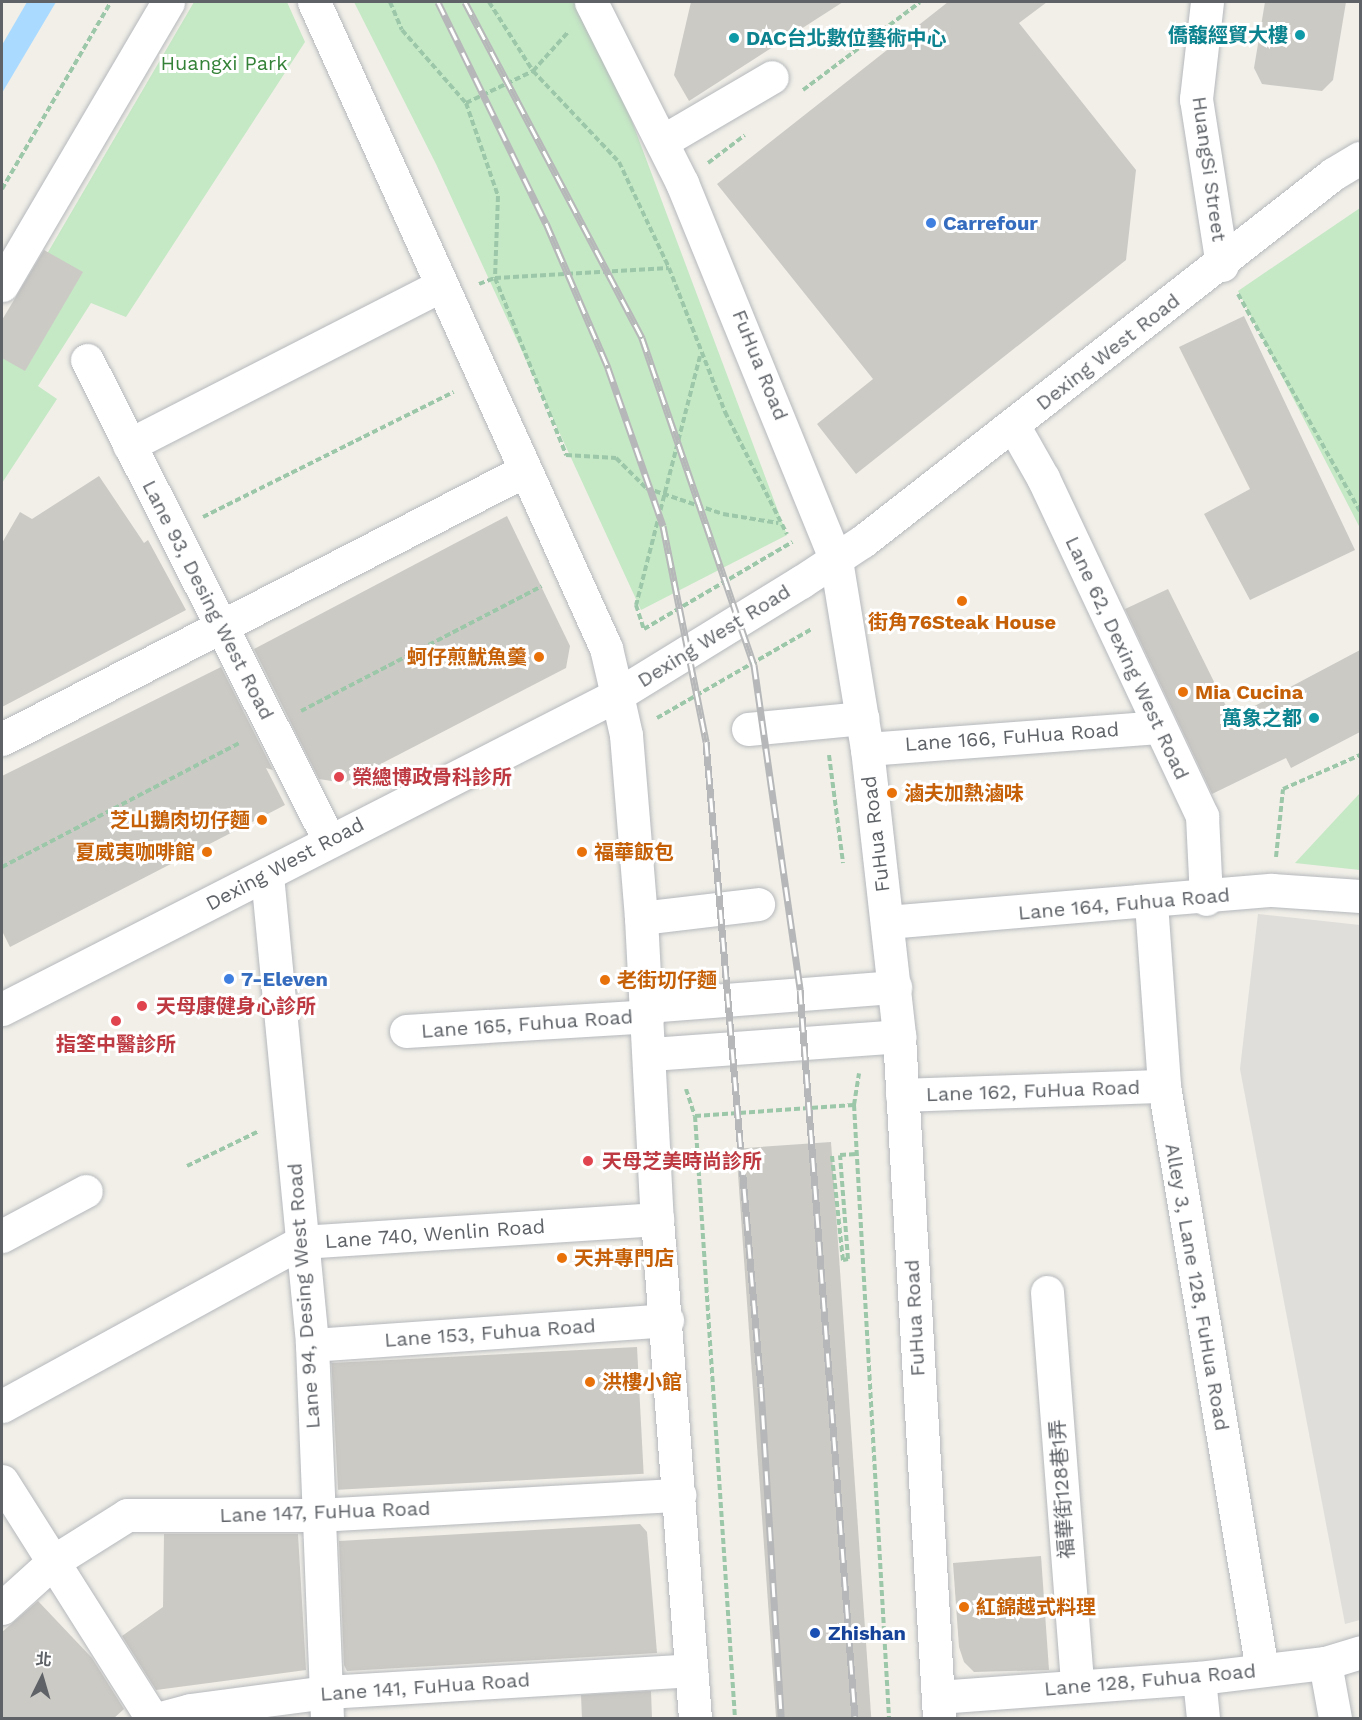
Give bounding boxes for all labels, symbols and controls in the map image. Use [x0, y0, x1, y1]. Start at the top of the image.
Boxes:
place label: 僑馥經貿大樓 [1168, 23, 1288, 47]
place label: DAC台北數位藝術中心 [746, 26, 947, 50]
marker: 僑馥經貿大樓 [1293, 28, 1307, 42]
marker: DAC台北數位藝術中心 [727, 31, 741, 45]
park label: Huangxi Park [160, 51, 288, 75]
street label: HuangSi Street [1187, 95, 1231, 243]
place label: Carrefour [943, 211, 1038, 235]
marker: Carrefour [924, 216, 938, 230]
street label: Dexing West Road [1031, 288, 1185, 416]
street label: FuHua Road [727, 306, 793, 424]
street label: Lane 93, Desing West Road [137, 476, 279, 724]
street label: Lane 62, Dexing West Road [1060, 532, 1194, 784]
street label: Dexing West Road [633, 579, 795, 693]
marker: 街角76Steak House [955, 594, 969, 608]
place label: 街角76Steak House [868, 610, 1056, 634]
place label: 蚵仔煎魷魚羹 [407, 645, 527, 669]
marker: 蚵仔煎魷魚羹 [532, 650, 546, 664]
place label: Mia Cucina [1195, 680, 1303, 704]
marker: Mia Cucina [1176, 685, 1190, 699]
place label: 萬象之都 [1222, 706, 1302, 730]
marker: 萬象之都 [1307, 711, 1321, 725]
street label: Lane 166, FuHua Road [904, 718, 1120, 756]
place label: 榮總博政骨科診所 [352, 765, 512, 789]
marker: 榮總博政骨科診所 [330, 768, 348, 786]
street label: FuHua Road [857, 774, 895, 894]
place label: 滷夫加熱滷味 [904, 781, 1024, 805]
marker: 滷夫加熱滷味 [885, 786, 899, 800]
place label: 芝山鵝肉切仔麵 [110, 808, 250, 832]
street label: Dexing West Road [202, 812, 368, 916]
marker: 芝山鵝肉切仔麵 [255, 813, 269, 827]
place label: 夏威夷咖啡館 [75, 840, 195, 864]
place label: 福華飯包 [594, 840, 674, 864]
marker: 夏威夷咖啡館 [200, 845, 214, 859]
marker: 福華飯包 [575, 845, 589, 859]
street label: Lane 164, Fuhua Road [1017, 883, 1231, 925]
place label: 7-Eleven [241, 967, 328, 991]
place label: 老街切仔麵 [617, 968, 717, 992]
marker: 7-Eleven [222, 972, 236, 986]
marker: 老街切仔麵 [598, 973, 612, 987]
place label: 天母康健身心診所 [156, 994, 316, 1018]
marker: 天母康健身心診所 [133, 997, 151, 1015]
street label: Lane 165, Fuhua Road [420, 1005, 634, 1043]
marker: 指筌中醫診所 [107, 1012, 125, 1030]
place label: 指筌中醫診所 [56, 1032, 176, 1056]
street label: Lane 162, FuHua Road [925, 1075, 1141, 1107]
street label: Alley 3, Lane 128, FuHua Road [1160, 1141, 1234, 1433]
place label: 天母芝美時尚診所 [602, 1149, 762, 1173]
marker: 天母芝美時尚診所 [579, 1152, 597, 1170]
street label: Lane 94, Desing West Road [283, 1162, 325, 1430]
street label: Lane 740, Wenlin Road [323, 1214, 547, 1254]
place label: 天丼專門店 [574, 1246, 674, 1270]
marker: 天丼專門店 [555, 1251, 569, 1265]
street label: FuHua Road [900, 1259, 930, 1377]
street label: Lane 153, Fuhua Road [383, 1314, 597, 1352]
place label: 洪樓小館 [602, 1370, 682, 1394]
marker: 洪樓小館 [583, 1375, 597, 1389]
street label: 福華街128巷1弄 [1045, 1419, 1079, 1559]
street label: Lane 147, FuHua Road [219, 1496, 431, 1528]
place label: 紅錦越式料理 [976, 1595, 1096, 1619]
marker: 紅錦越式料理 [957, 1600, 971, 1614]
place label: Zhishan [828, 1621, 906, 1645]
marker: Zhishan [806, 1624, 824, 1642]
north arrow [12, 1648, 72, 1708]
text: 北 [35, 1649, 52, 1670]
street label: Lane 128, Fuhua Road [1043, 1659, 1257, 1701]
street label: Lane 141, FuHua Road [319, 1668, 531, 1706]

